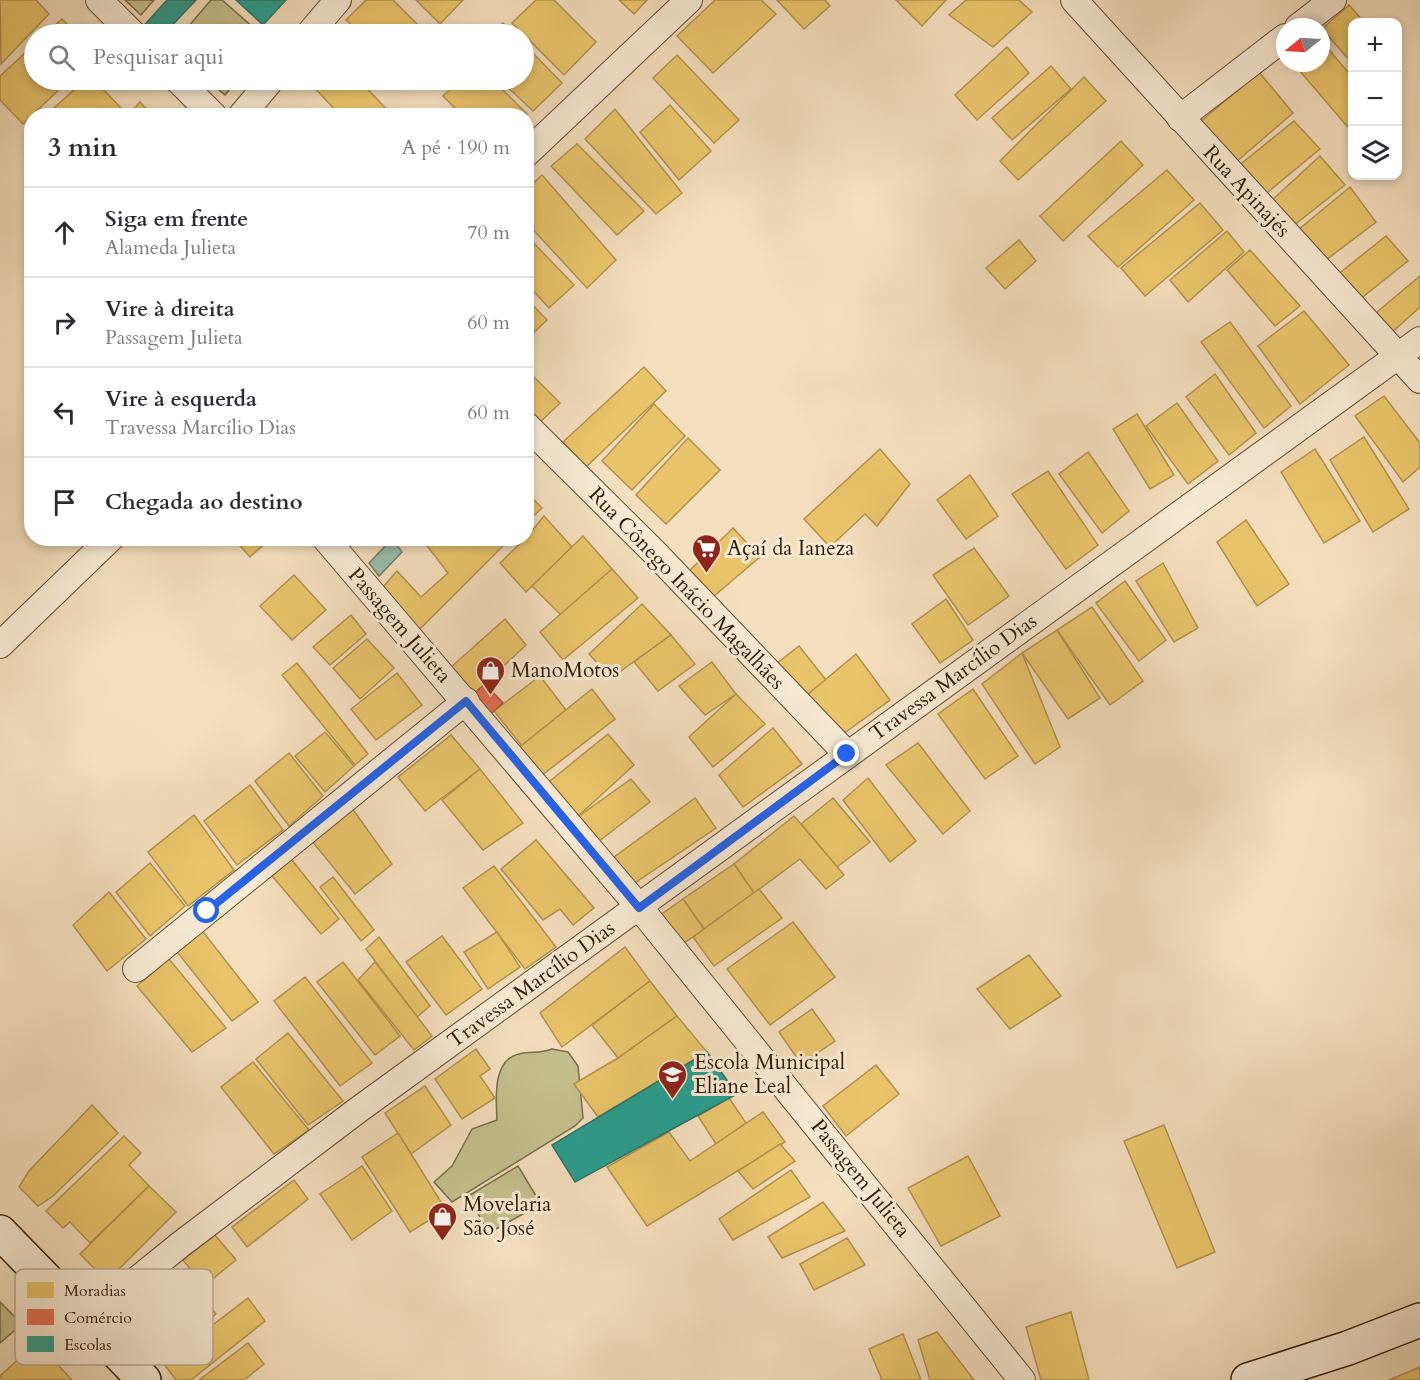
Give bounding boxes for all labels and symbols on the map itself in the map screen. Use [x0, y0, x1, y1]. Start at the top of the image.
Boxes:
north arrow [1276, 18, 1330, 72]
street label: Rua Apinajés [1196, 139, 1297, 244]
street label: Rua Cônego Inácio Magalhães [582, 481, 791, 696]
supermarket icon: Açaí da Ianeza [690, 532, 722, 574]
place label: Açaí da Ianeza [727, 534, 854, 563]
street label: Passagem Julieta [341, 561, 458, 689]
street label: Travessa Marcílio Dias [864, 607, 1043, 748]
shop icon: ManoMotos [474, 654, 506, 696]
place label: ManoMotos [511, 656, 619, 685]
route end [833, 740, 859, 766]
route start [193, 897, 219, 923]
street label: Travessa Marcílio Dias [442, 914, 621, 1055]
place label: Escola Municipal Eliane Leal [694, 1048, 845, 1101]
school or university icon: Escola Municipal Eliane Leal [657, 1058, 689, 1100]
street label: Passagem Julieta [804, 1113, 917, 1244]
place label: Movelaria São José [463, 1190, 551, 1243]
shop icon: Movelaria São José [426, 1200, 458, 1242]
legend [15, 1269, 213, 1365]
text: Moradias [64, 1280, 126, 1302]
text: Comércio [64, 1307, 132, 1329]
text: Escolas [64, 1334, 112, 1356]

